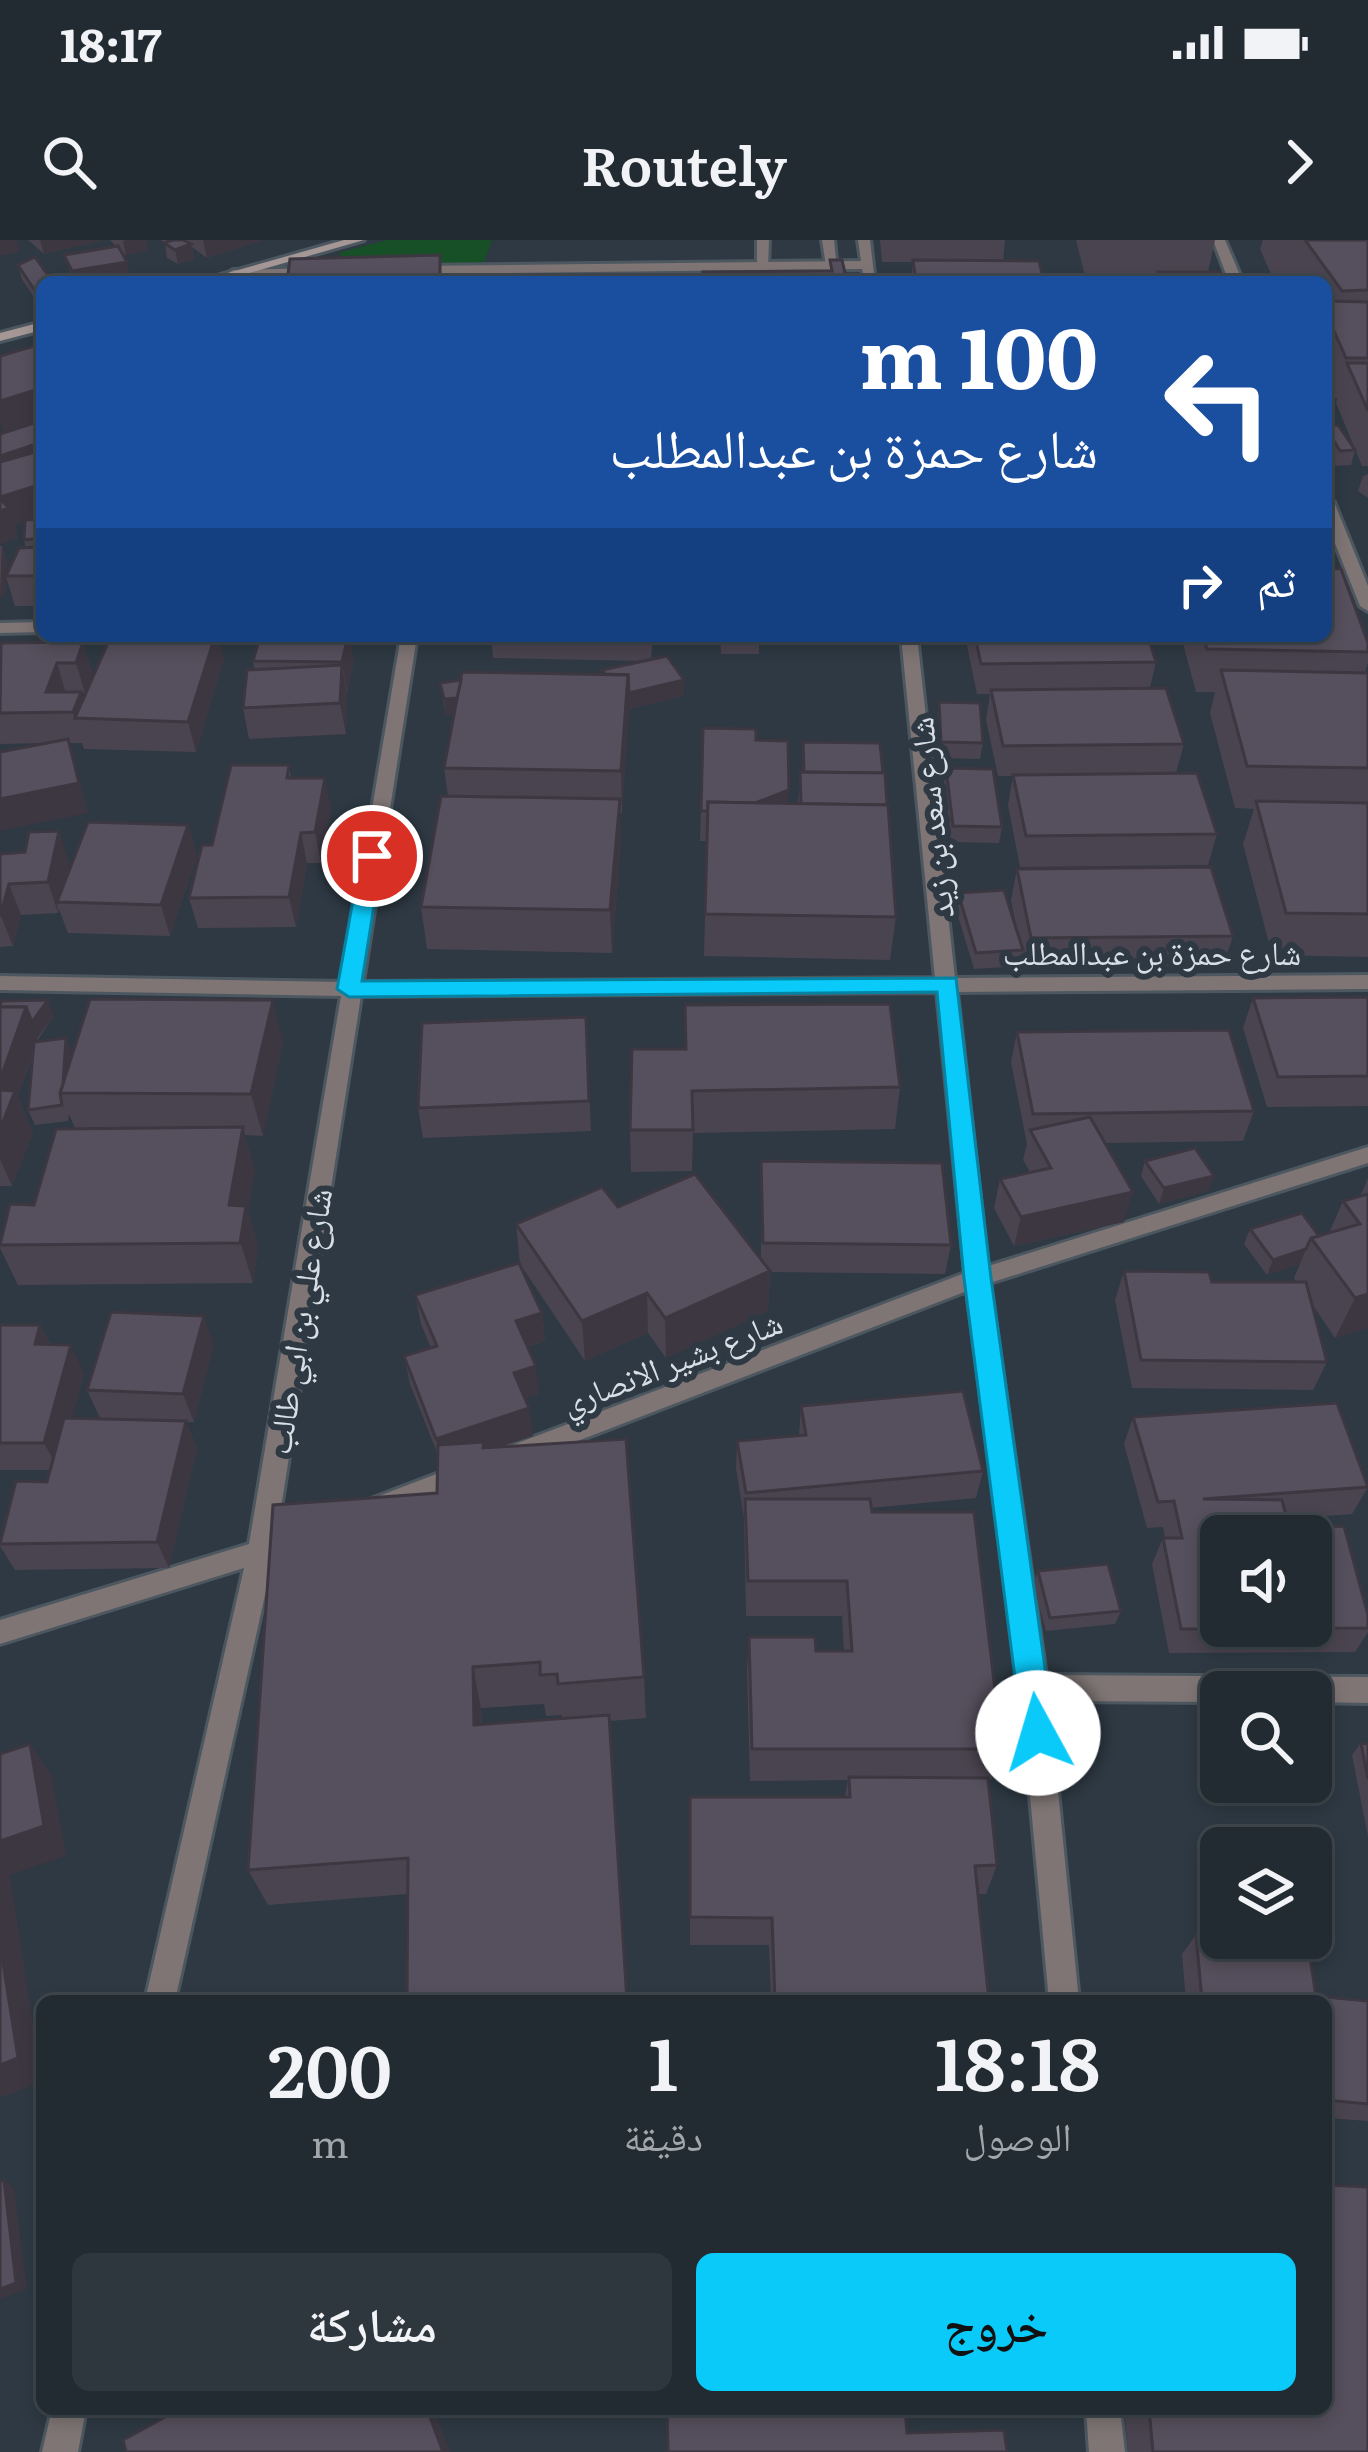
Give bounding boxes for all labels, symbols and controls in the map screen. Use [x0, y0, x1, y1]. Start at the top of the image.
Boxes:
text: 18:17 [60, 9, 162, 76]
text: Routely [581, 122, 787, 203]
icon: search [36, 129, 102, 195]
icon: forward [1266, 129, 1332, 195]
text: 100 m [859, 290, 1098, 415]
icon: left [1140, 324, 1296, 480]
text: شارع حمزة بن عبدالمطلب [609, 404, 1098, 485]
text: ثم [1257, 544, 1296, 611]
icon: right [1167, 552, 1233, 618]
street label: شارع سعد بن زيد [894, 715, 964, 921]
pin [321, 805, 423, 907]
icon: arrive [339, 823, 405, 889]
street label: شارع حمزة بن عبدالمطلب [1003, 926, 1301, 975]
street label: شارع علي بن ابي طالب [252, 1185, 347, 1458]
street label: شارع بشير الانصاري [553, 1295, 790, 1429]
map controls [1200, 1515, 1332, 1959]
button: sound [1200, 1515, 1332, 1647]
position arrow [975, 1670, 1101, 1796]
button: search [1200, 1671, 1332, 1803]
button: layers [1200, 1827, 1332, 1959]
text: 1 [649, 2006, 678, 2113]
text: 18:18 [935, 2006, 1100, 2113]
text: 200 [268, 2013, 392, 2120]
text: دقيقة [624, 2105, 703, 2163]
text: الوصول [964, 2105, 1071, 2163]
text: m [311, 2112, 349, 2170]
button: مشاركة [72, 2253, 672, 2391]
button: خروج [696, 2253, 1296, 2391]

